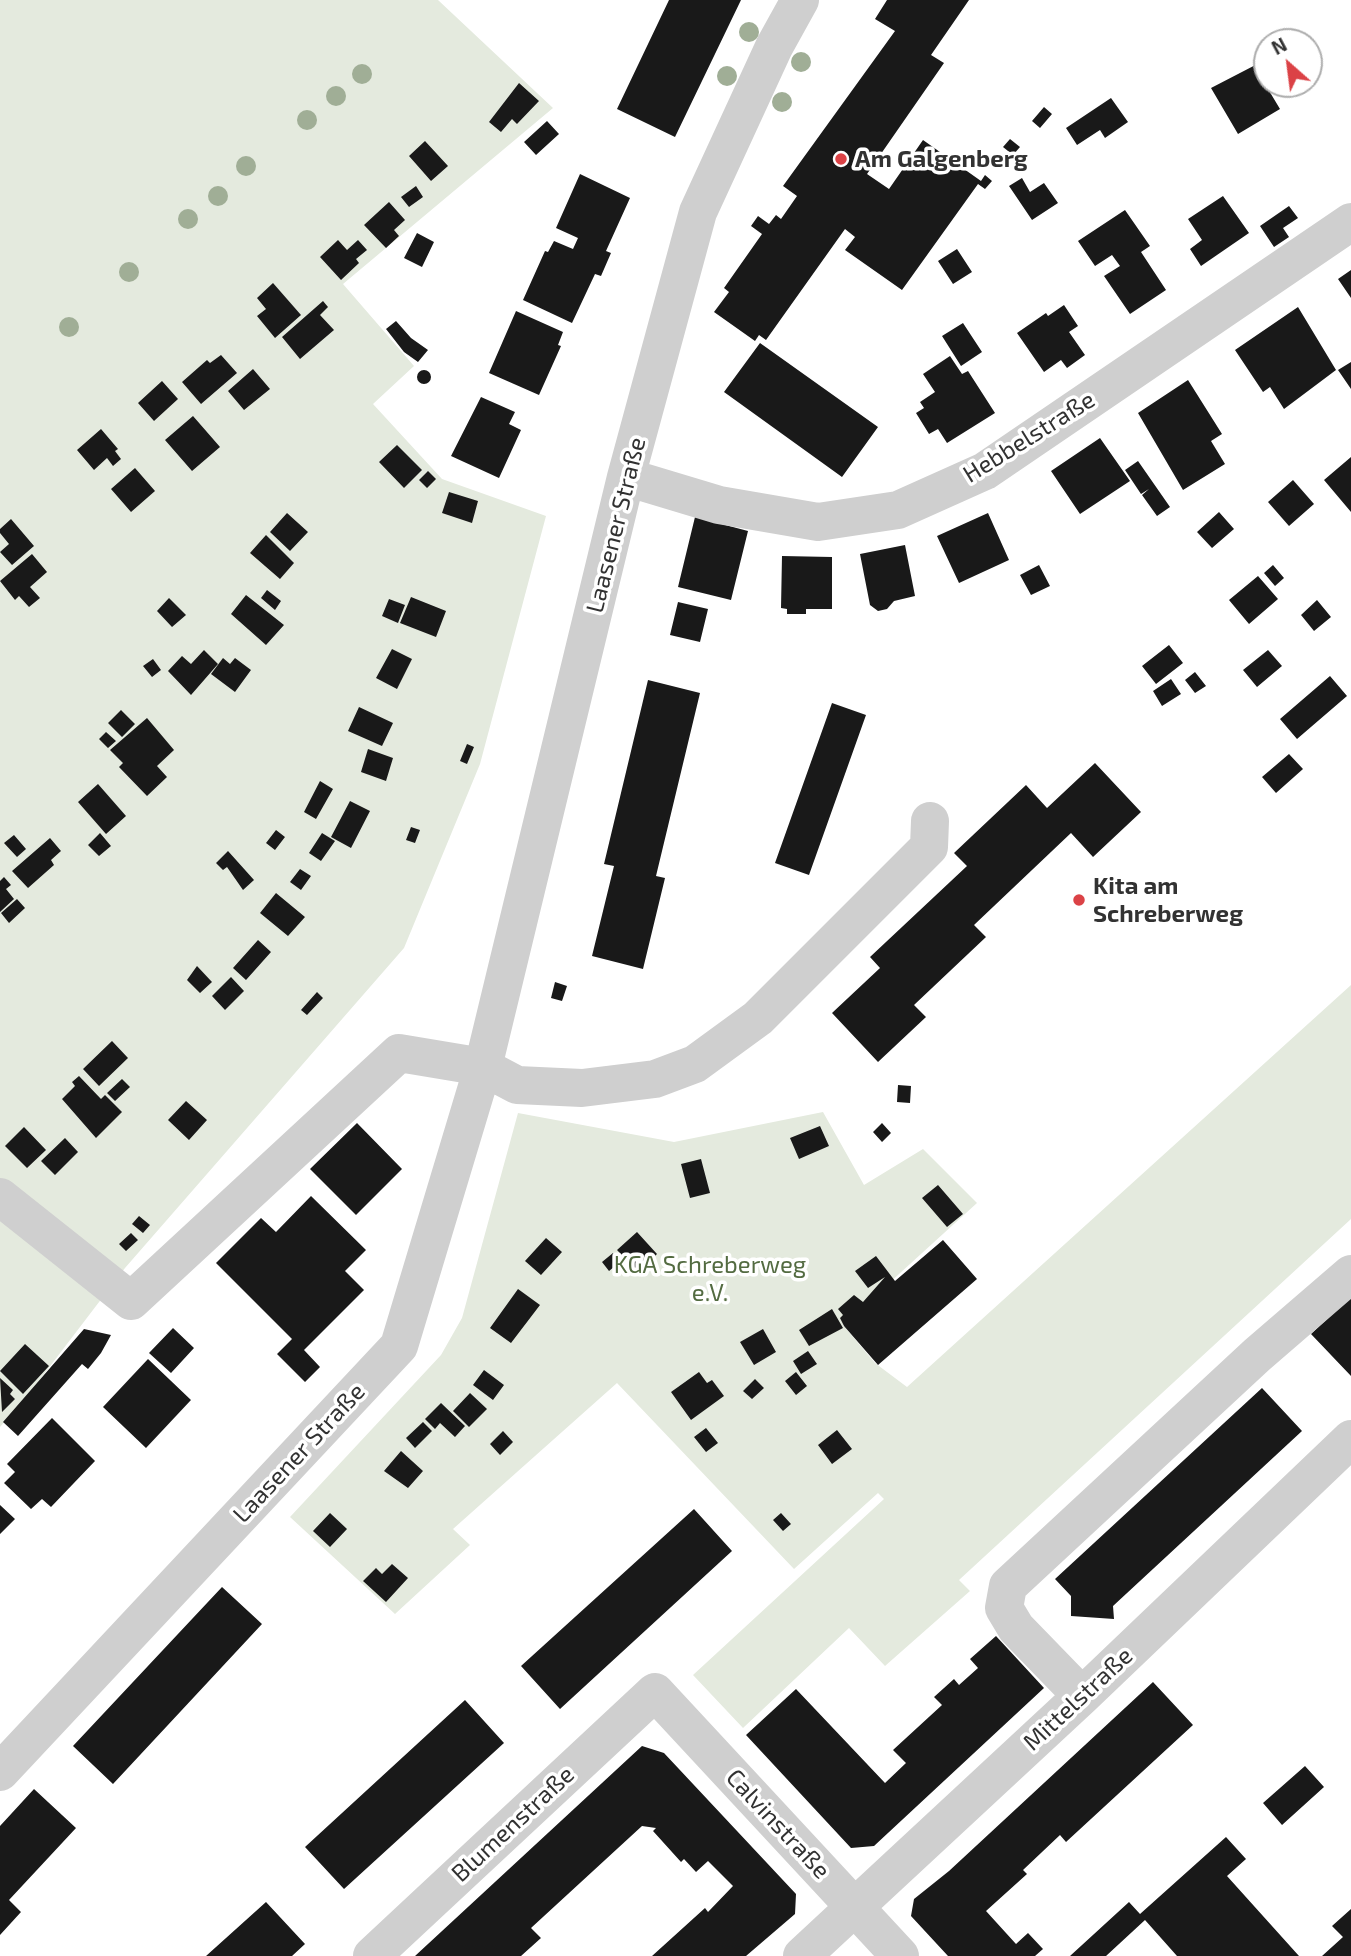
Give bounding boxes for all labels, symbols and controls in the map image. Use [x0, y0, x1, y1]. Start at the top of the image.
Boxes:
north arrow [1253, 28, 1323, 98]
text: N [1267, 32, 1290, 59]
place label: Am Galgenberg [855, 145, 1028, 173]
marker: Am Galgenberg [833, 151, 849, 167]
street label: Hebbelstraße [958, 385, 1100, 489]
street label: Laasener Straße [580, 434, 652, 616]
place label: Kita am Schreberweg [1093, 872, 1243, 928]
marker: Kita am Schreberweg [1071, 892, 1087, 908]
park label: KGA Schreberweg e.V. [614, 1251, 806, 1307]
street label: Laasener Straße [227, 1377, 371, 1529]
street label: Mittelstraße [1018, 1641, 1138, 1757]
street label: Blumenstraße [446, 1760, 580, 1888]
street label: Calvinstraße [720, 1763, 836, 1885]

